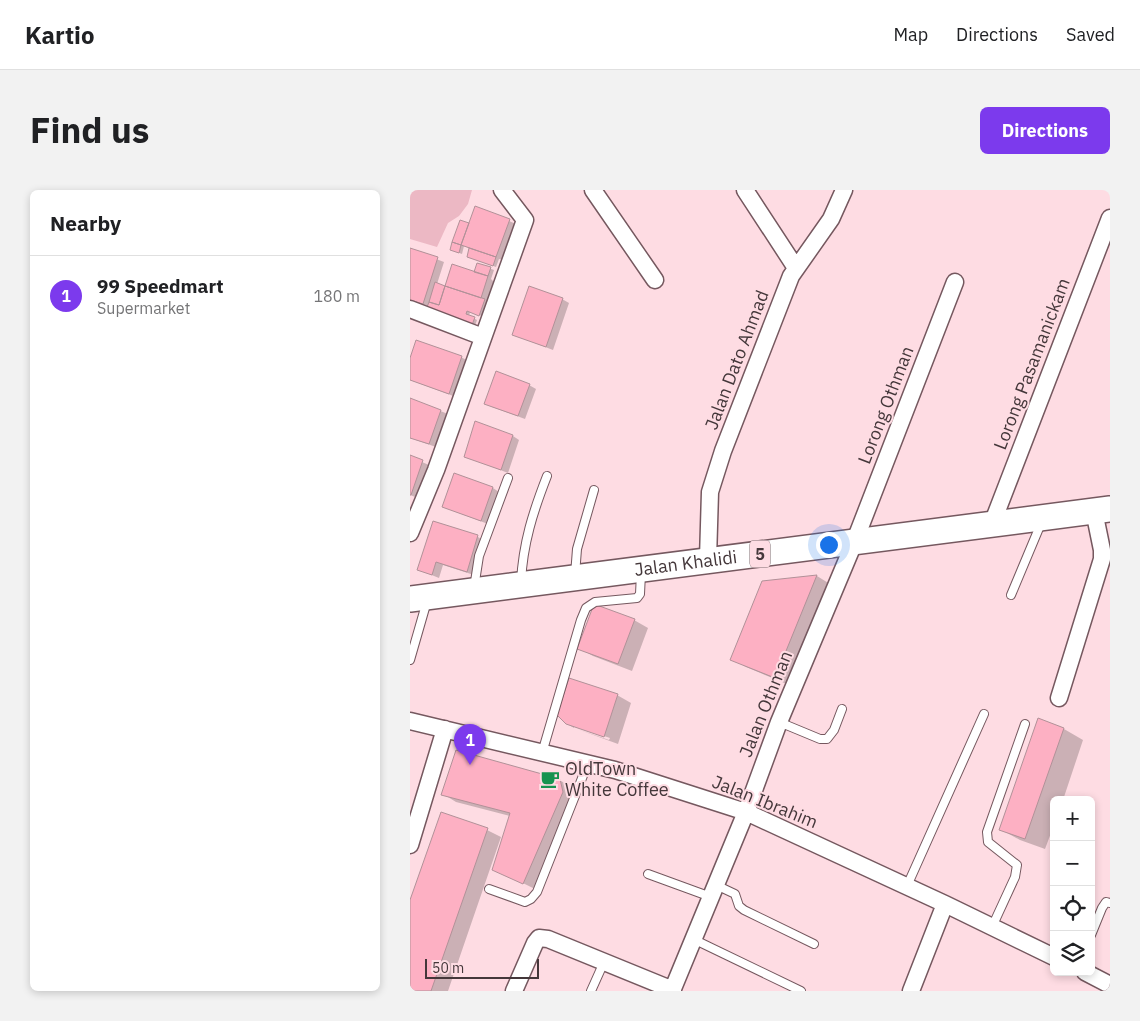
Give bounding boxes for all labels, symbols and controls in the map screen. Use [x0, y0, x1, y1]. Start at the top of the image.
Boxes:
text: Kartio [25, 19, 95, 51]
text: Map [893, 23, 928, 46]
text: Directions [956, 23, 1038, 46]
text: Saved [1066, 23, 1115, 46]
text: Find us [30, 107, 149, 153]
button: Directions [980, 107, 1110, 154]
text: Nearby [50, 209, 121, 237]
text: 99 Speedmart [97, 274, 223, 298]
street label: Lorong Pasamanickam [988, 275, 1075, 453]
text: 1 [61, 286, 71, 306]
text: 180 m [313, 286, 360, 306]
street label: Jalan Dato Ahmad [699, 287, 774, 433]
text: Supermarket [97, 298, 190, 318]
street label: Lorong Othman [853, 343, 919, 467]
your location [816, 532, 842, 558]
road number: 5 [750, 540, 770, 568]
street label: Jalan Khalidi [633, 545, 738, 581]
street label: Jalan Othman [734, 647, 797, 760]
pin: 1 [454, 724, 486, 765]
place label: OldTown White Coffee [565, 757, 669, 801]
cafe icon: OldTown White Coffee [539, 768, 561, 790]
street label: Jalan Ibrahim [709, 770, 821, 833]
map controls [1050, 796, 1095, 976]
button: + [1050, 796, 1095, 841]
button: − [1050, 841, 1095, 886]
button: locate [1050, 886, 1095, 931]
button: layers [1050, 931, 1095, 976]
scale bar [425, 956, 539, 979]
text: 50 m [432, 959, 464, 977]

